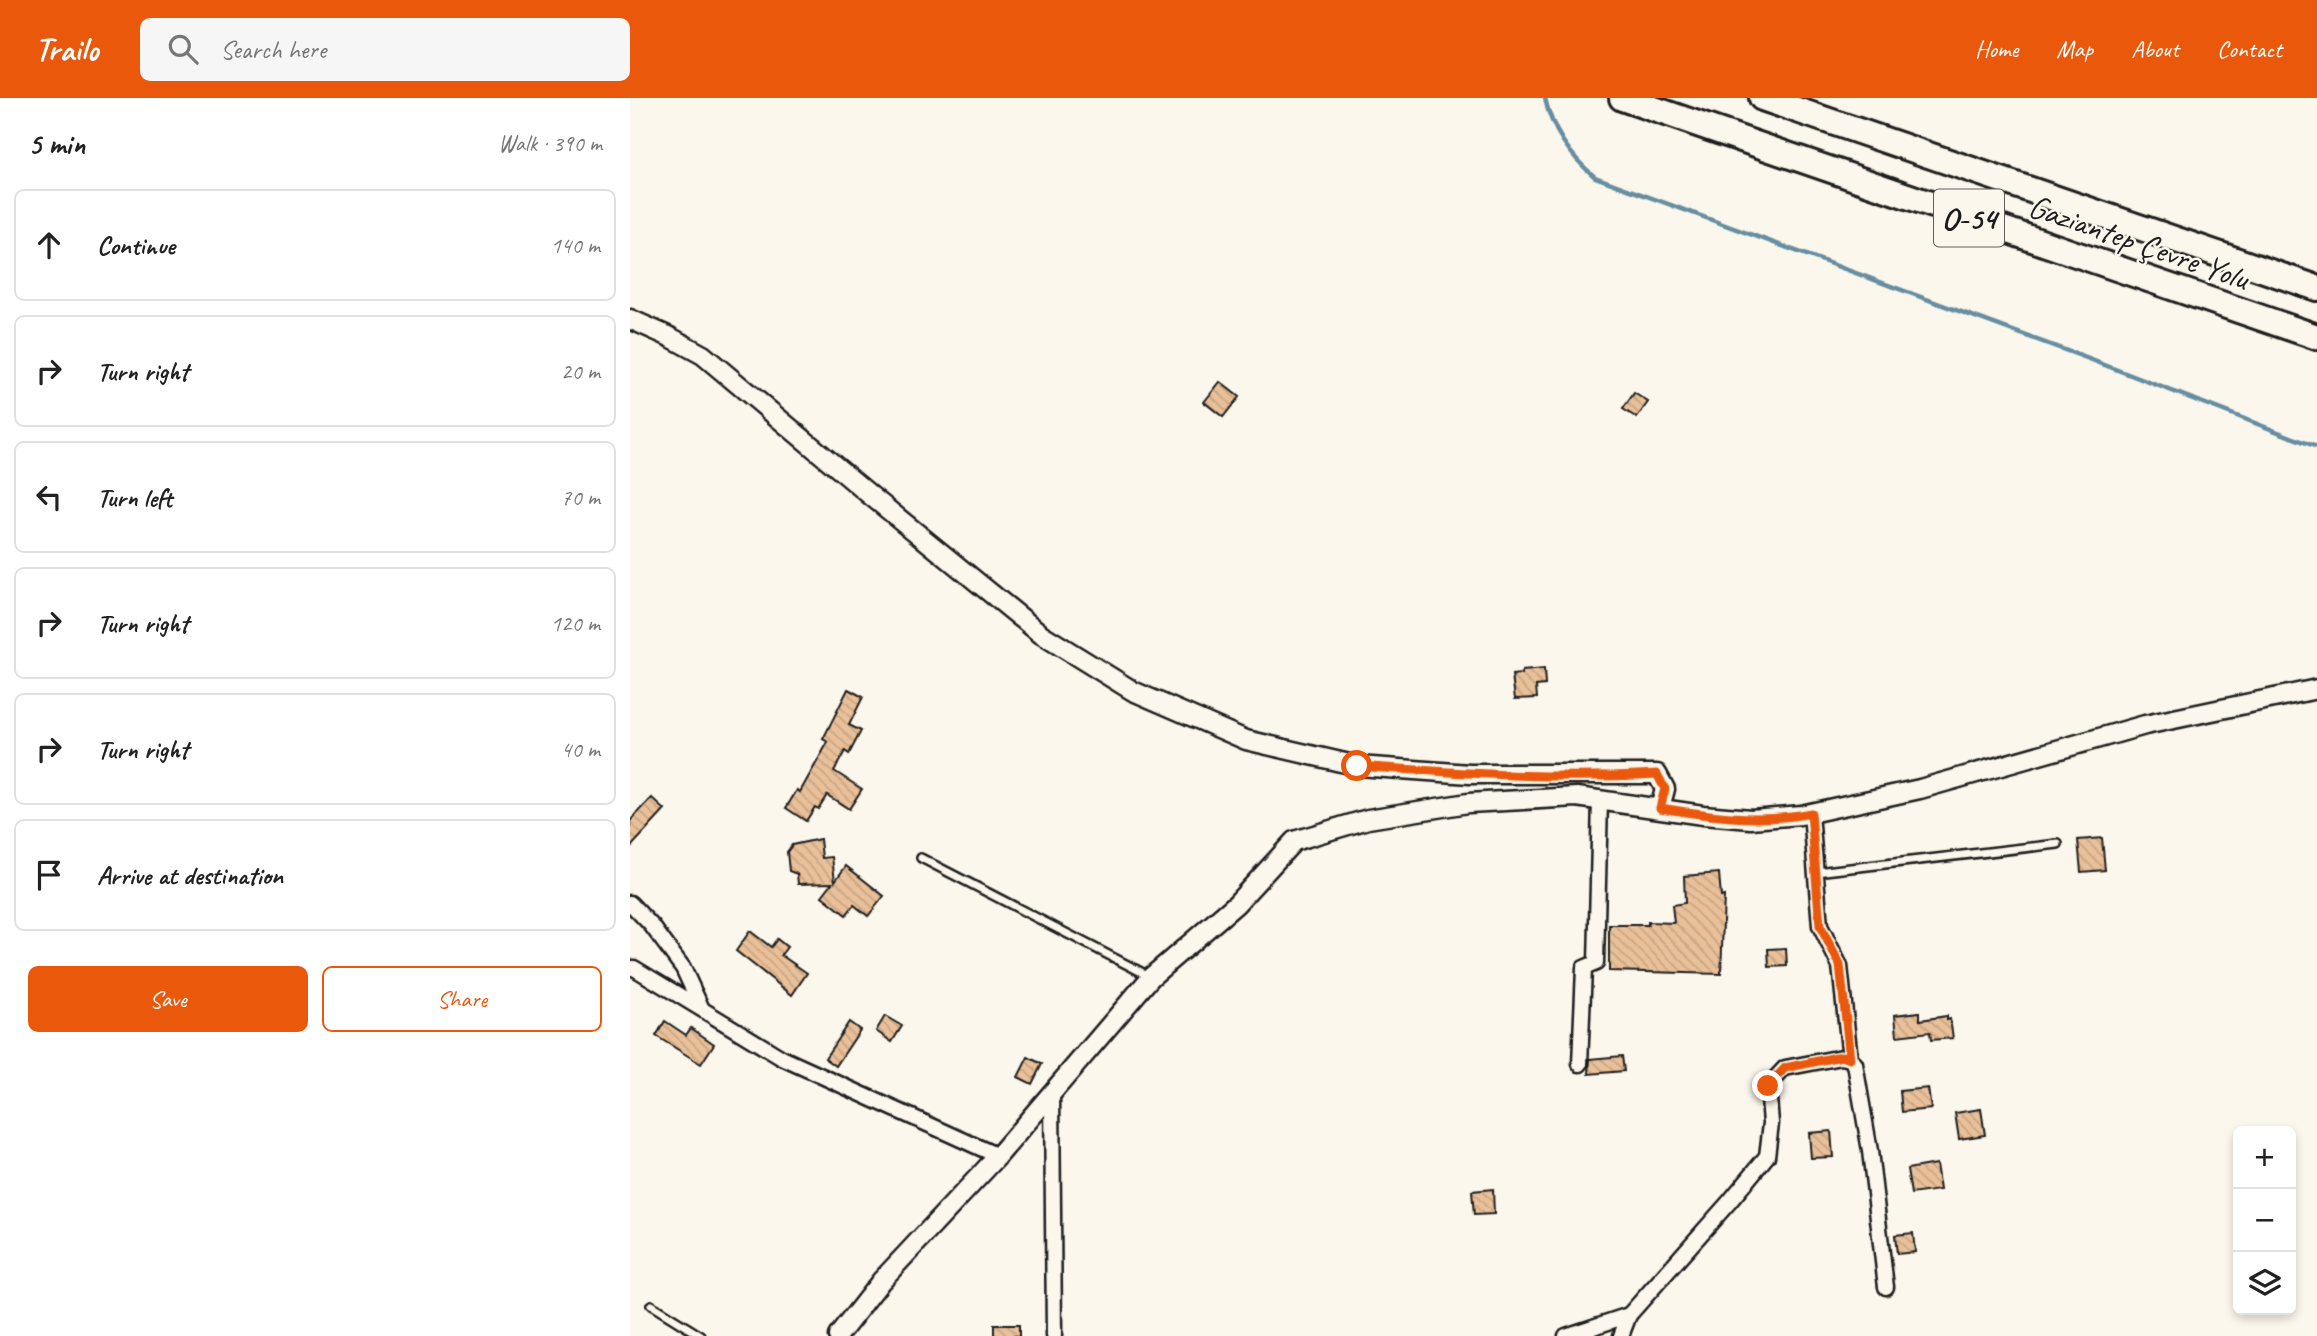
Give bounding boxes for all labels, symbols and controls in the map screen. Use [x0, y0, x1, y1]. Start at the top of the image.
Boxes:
search box [140, 18, 630, 81]
text: Trailo [35, 28, 98, 70]
icon: search [164, 30, 202, 68]
text: Search here [220, 33, 326, 66]
text: Home [1975, 34, 2018, 64]
text: Map [2056, 34, 2093, 64]
text: About [2131, 34, 2179, 64]
text: Contact [2217, 34, 2282, 64]
text: 5 min [28, 125, 85, 163]
text: Walk · 390 m [498, 129, 602, 158]
street label: Gaziantep Çevre Yolu [2023, 185, 2256, 300]
road number: O-54 [1934, 190, 2004, 246]
icon: ahead [30, 226, 68, 264]
text: Continue [97, 229, 175, 262]
text: 140 m [551, 231, 600, 260]
icon: right [30, 352, 68, 390]
text: Turn right [97, 355, 188, 388]
text: 20 m [561, 357, 600, 386]
icon: left [30, 478, 68, 516]
text: Turn left [97, 481, 172, 514]
text: 70 m [561, 483, 600, 512]
icon: right [30, 604, 68, 642]
text: Turn right [97, 607, 188, 640]
text: 120 m [551, 609, 600, 638]
icon: right [30, 730, 68, 768]
text: Turn right [97, 733, 188, 766]
text: 40 m [561, 735, 600, 764]
route start [1341, 750, 1372, 781]
icon: arrive [30, 856, 68, 894]
text: Arrive at destination [97, 859, 283, 892]
button: Save [28, 966, 308, 1032]
button: Share [322, 966, 602, 1032]
route end [1752, 1070, 1783, 1101]
map controls [2233, 1126, 2296, 1315]
button: + [2233, 1126, 2296, 1189]
button: − [2233, 1189, 2296, 1252]
button: layers [2233, 1252, 2296, 1315]

